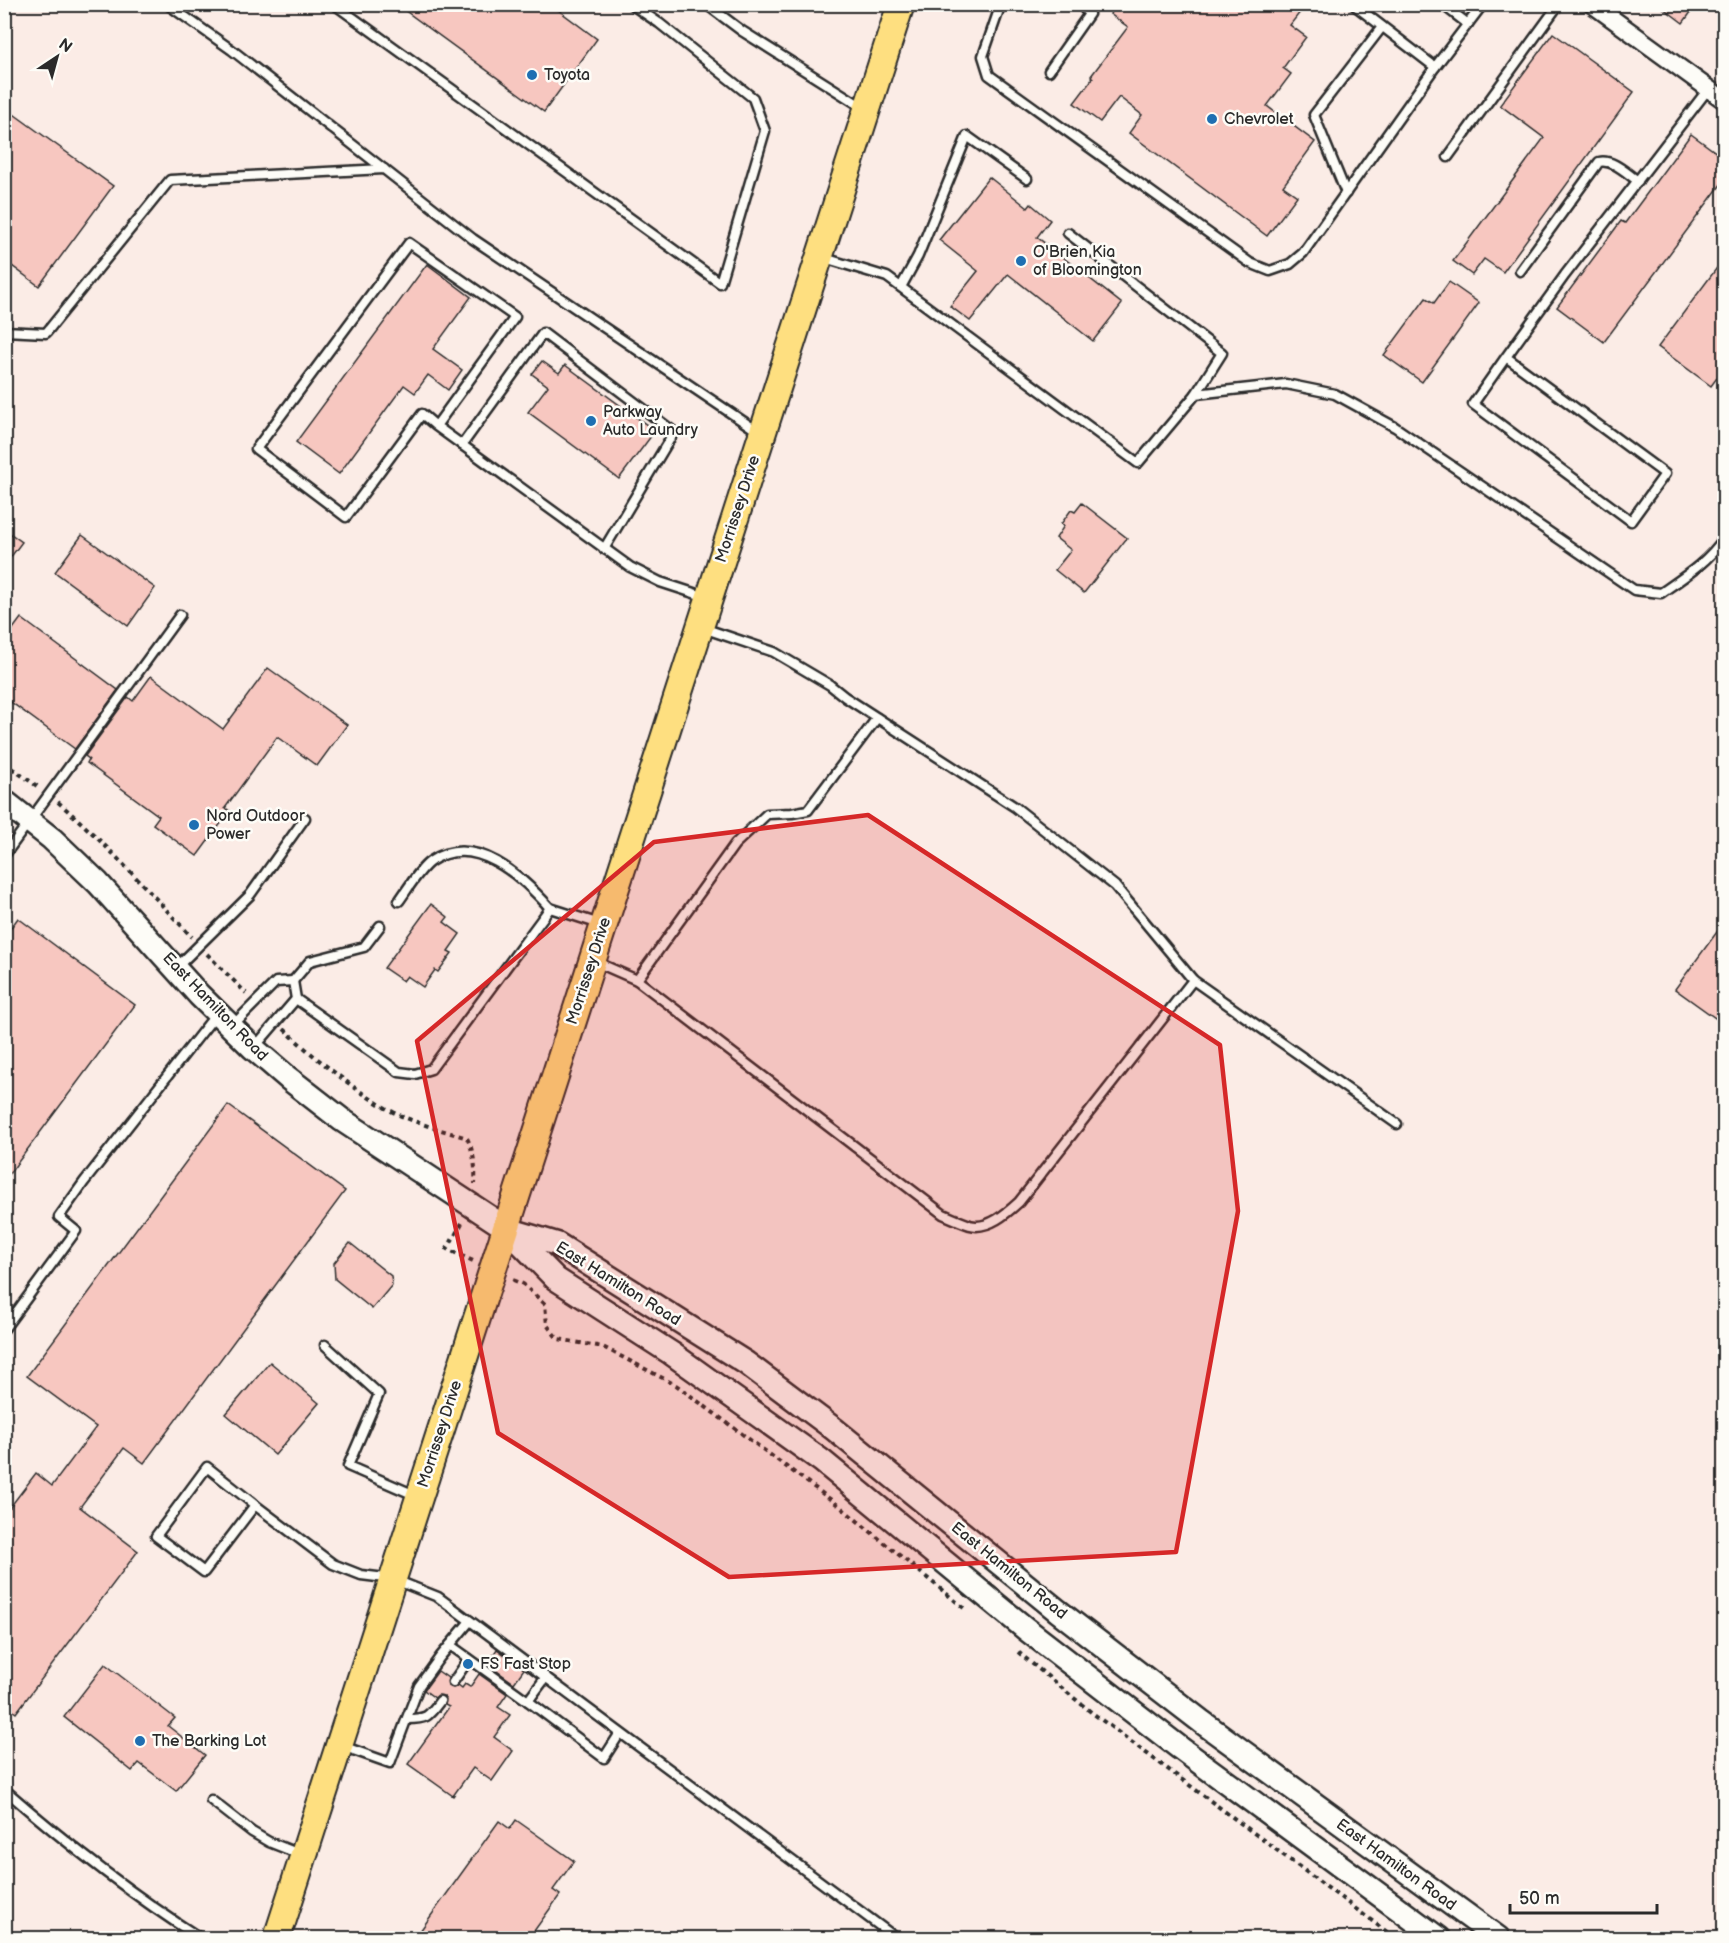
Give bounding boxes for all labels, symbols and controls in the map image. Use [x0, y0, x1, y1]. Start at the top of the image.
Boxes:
north arrow [27, 27, 87, 87]
text: N [54, 35, 75, 57]
place label: Toyota [544, 66, 590, 85]
marker: Toyota [525, 68, 539, 82]
place label: Chevrolet [1224, 110, 1294, 129]
marker: Chevrolet [1205, 112, 1219, 126]
place label: O'Brien Kia of Bloomington [1033, 243, 1142, 280]
marker: O'Brien Kia of Bloomington [1014, 254, 1028, 268]
place label: Parkway Auto Laundry [603, 403, 699, 440]
marker: Parkway Auto Laundry [584, 414, 598, 428]
street label: Morrissey Drive [712, 453, 764, 565]
place label: Nord Outdoor Power [206, 807, 305, 844]
marker: Nord Outdoor Power [187, 818, 201, 832]
street label: Morrissey Drive [563, 915, 615, 1027]
street label: East Hamilton Road [158, 949, 272, 1065]
street label: East Hamilton Road [552, 1238, 684, 1330]
street label: Morrissey Drive [414, 1378, 466, 1490]
street label: East Hamilton Road [947, 1518, 1071, 1624]
place label: FS Fast Stop [480, 1655, 571, 1674]
marker: FS Fast Stop [461, 1657, 475, 1671]
place label: The Barking Lot [152, 1732, 266, 1751]
marker: The Barking Lot [133, 1734, 147, 1748]
street label: East Hamilton Road [1332, 1815, 1460, 1915]
scale bar [1510, 1877, 1657, 1915]
text: 50 m [1519, 1888, 1560, 1909]

